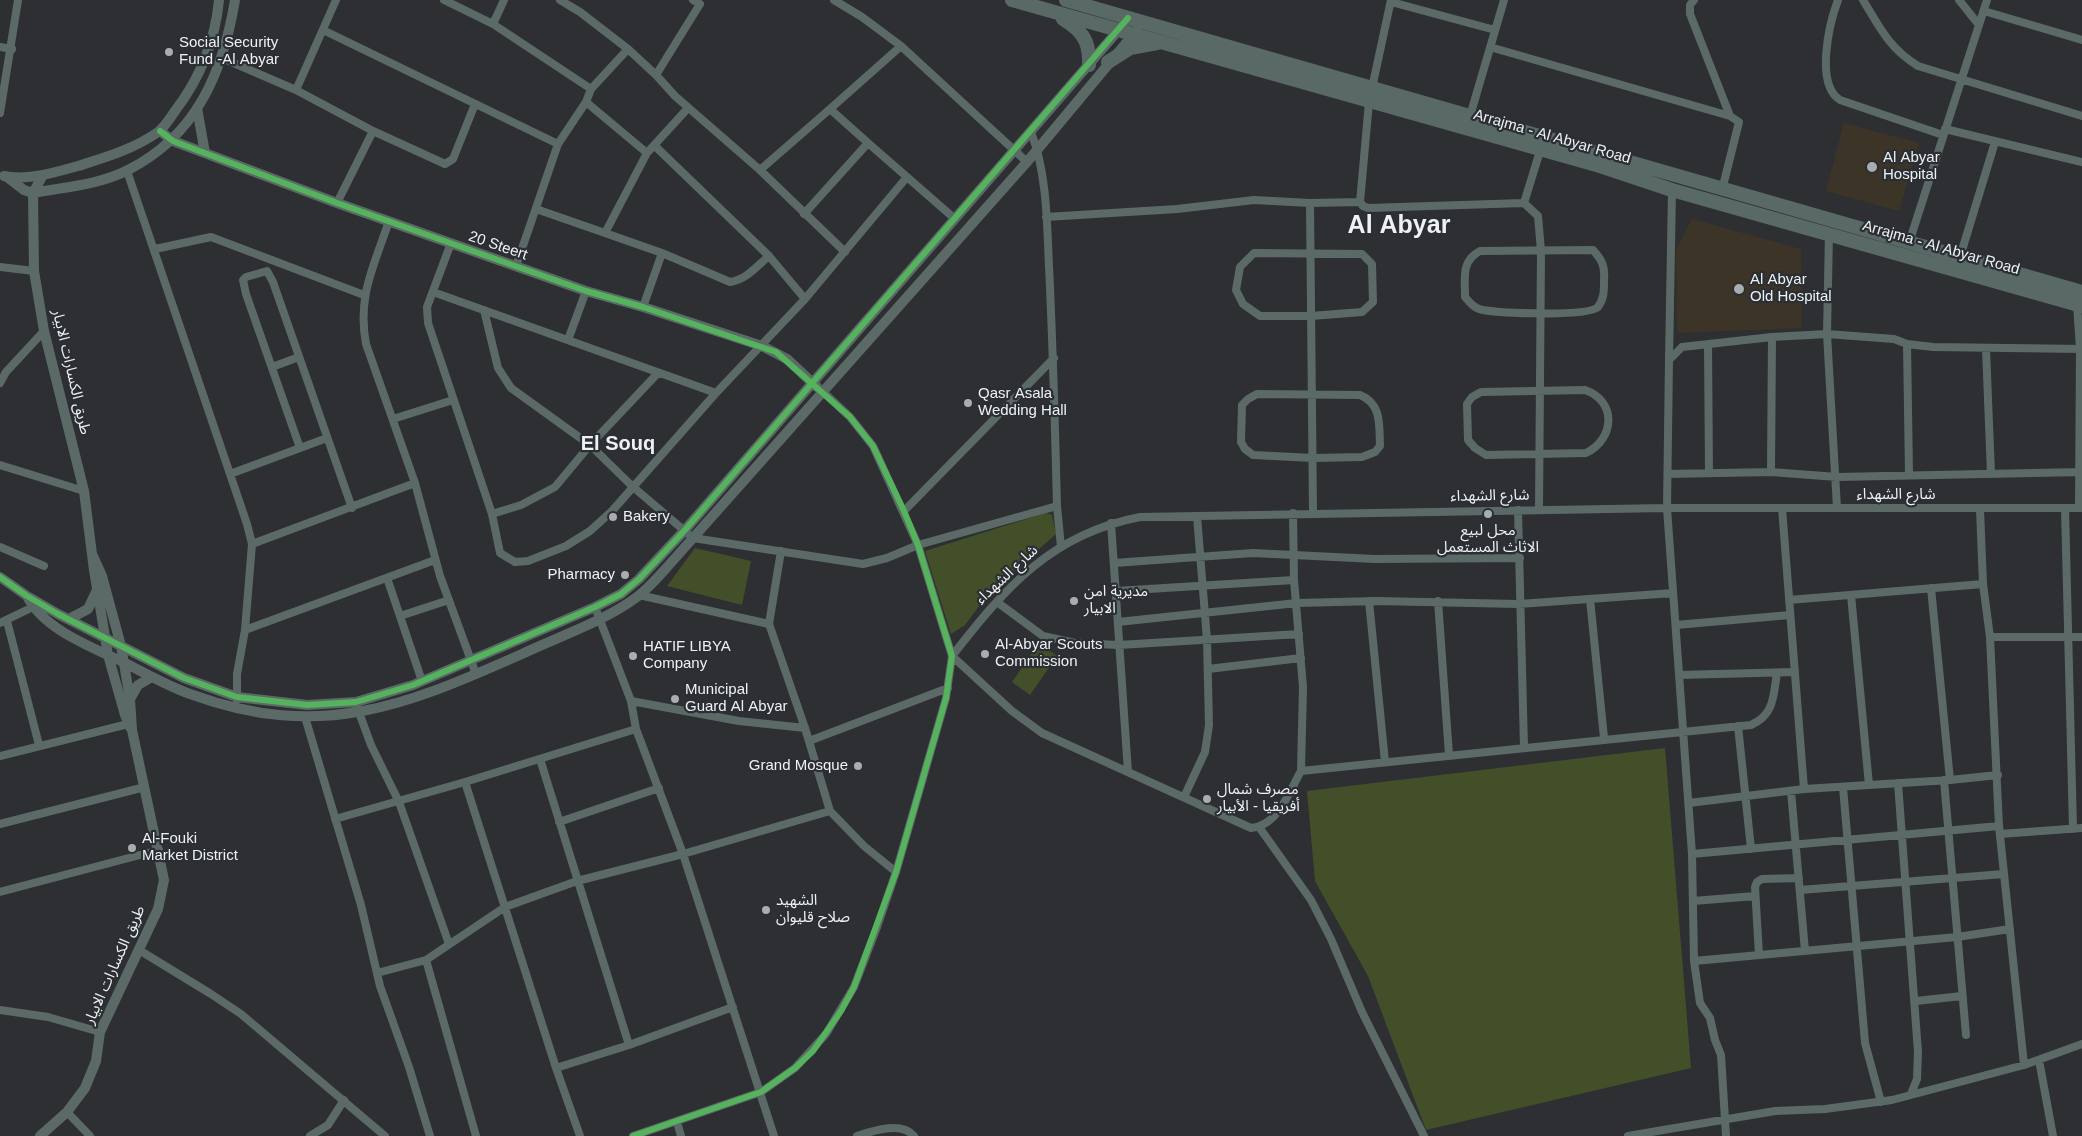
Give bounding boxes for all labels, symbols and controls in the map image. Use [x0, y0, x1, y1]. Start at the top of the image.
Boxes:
place label: Social Security Fund -Al Abyar [179, 34, 279, 69]
marker: Social Security Fund -Al Abyar [163, 46, 175, 58]
street label: Arrajma - Al Abyar Road [1471, 106, 1633, 168]
place label: Al Abyar Hospital [1883, 149, 1940, 184]
marker: Al Abyar Hospital [1865, 160, 1879, 174]
district label: Al Abyar [1348, 211, 1450, 241]
street label: Arrajma - Al Abyar Road [1860, 217, 2022, 279]
street label: 20 Steert [466, 228, 530, 264]
place label: Al Abyar Old Hospital [1750, 271, 1832, 306]
marker: Al Abyar Old Hospital [1732, 282, 1746, 296]
street label: طريق الكسارات الابيار [48, 308, 94, 436]
place label: Qasr Asala Wedding Hall [978, 385, 1067, 420]
marker: Qasr Asala Wedding Hall [962, 397, 974, 409]
district label: El Souq [581, 432, 655, 456]
street label: شارع الشهداء [1450, 486, 1530, 506]
street label: شارع الشهداء [1857, 486, 1935, 504]
place label: Bakery [623, 508, 670, 526]
marker: محل لبيع الاثاث المستعمل [1482, 508, 1494, 520]
marker: Bakery [607, 511, 619, 523]
place label: محل لبيع الاثاث المستعمل [1437, 522, 1539, 557]
street label: شارع الشهداء [972, 541, 1042, 609]
place label: Pharmacy [547, 566, 615, 584]
marker: Pharmacy [619, 569, 631, 581]
place label: مديرية امن الابيار [1084, 583, 1148, 618]
marker: مديرية امن الابيار [1068, 595, 1080, 607]
place label: Al-Abyar Scouts Commission [995, 636, 1103, 671]
place label: HATIF LIBYA Company [643, 638, 731, 673]
marker: Al-Abyar Scouts Commission [979, 648, 991, 660]
marker: HATIF LIBYA Company [627, 650, 639, 662]
place label: Municipal Guard Al Abyar [685, 681, 788, 716]
marker: Municipal Guard Al Abyar [669, 693, 681, 705]
place label: Grand Mosque [749, 757, 848, 775]
marker: Grand Mosque [852, 760, 864, 772]
place label: مصرف شمال أفريقيا - الأبيار [1217, 781, 1300, 816]
marker: مصرف شمال أفريقيا - الأبيار [1201, 793, 1213, 805]
place label: Al-Fouki Market District [142, 830, 238, 865]
marker: Al-Fouki Market District [126, 842, 138, 854]
place label: الشهيد صلاح قليوان [776, 892, 850, 927]
street label: طريق الكسارات الابيار [81, 903, 149, 1027]
marker: الشهيد صلاح قليوان [760, 904, 772, 916]

